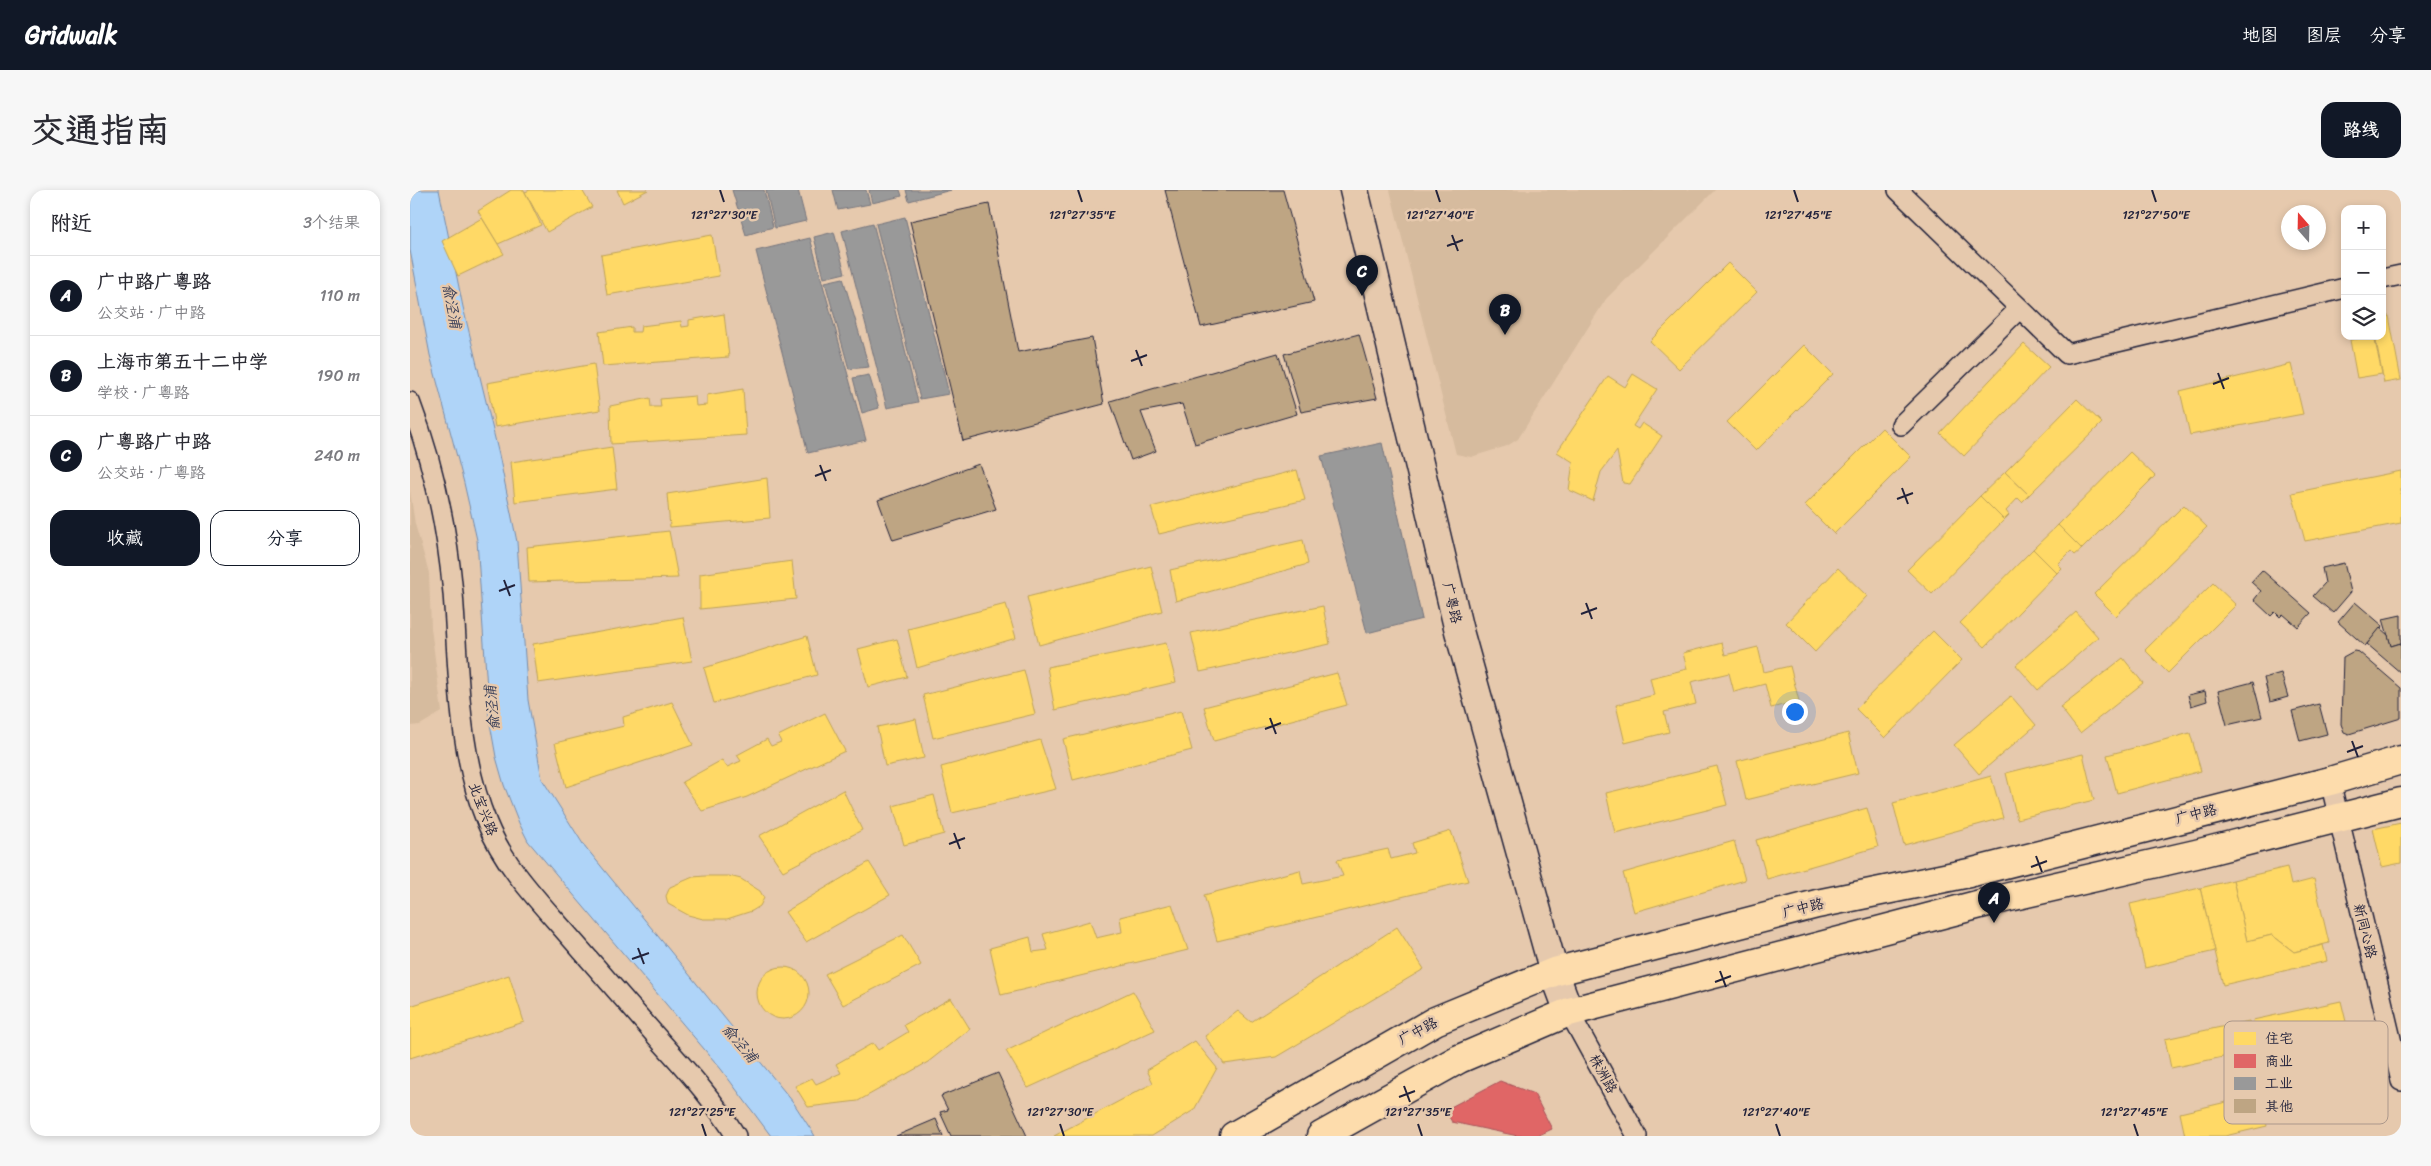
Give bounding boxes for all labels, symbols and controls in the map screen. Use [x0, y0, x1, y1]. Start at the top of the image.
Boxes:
text: Gridwalk [25, 14, 117, 56]
text: 地图 [2242, 19, 2278, 51]
text: 图层 [2306, 19, 2342, 51]
text: 分享 [2370, 19, 2406, 51]
text: 交通指南 [30, 99, 170, 161]
button: 路线 [2321, 102, 2401, 158]
text: 附近 [50, 204, 92, 242]
text: 121°27'30"E [691, 204, 759, 226]
text: 121°27'35"E [1049, 204, 1116, 226]
text: 121°27'40"E [1406, 204, 1475, 226]
text: 121°27'45"E [1764, 204, 1833, 226]
text: 121°27'50"E [2122, 204, 2191, 226]
north arrow [2281, 205, 2326, 250]
map controls [2341, 205, 2386, 340]
button: + [2341, 205, 2386, 250]
text: 3个结果 [303, 208, 360, 237]
button: − [2341, 250, 2386, 295]
pin: C [1346, 255, 1378, 296]
text: 广中路广粤路 [97, 265, 211, 298]
text: A [61, 281, 71, 310]
text: 110 m [320, 281, 360, 310]
water label: 俞泾浦 [435, 282, 469, 332]
pin: B [1489, 294, 1521, 335]
button: layers [2341, 295, 2386, 340]
text: 公交站 · 广中路 [97, 298, 206, 327]
text: 上海市第五十二中学 [97, 345, 268, 378]
text: B [61, 361, 71, 390]
text: 190 m [317, 361, 360, 390]
text: 学校 · 广粤路 [97, 378, 190, 407]
text: 广粤路广中路 [97, 425, 211, 458]
text: C [61, 441, 71, 470]
text: 240 m [314, 441, 360, 470]
text: 公交站 · 广粤路 [97, 458, 206, 487]
button: 收藏 [50, 510, 200, 566]
button: 分享 [210, 510, 360, 566]
street label: 广粤路 [1435, 580, 1469, 626]
water label: 俞泾浦 [477, 682, 507, 732]
your location [1782, 699, 1808, 725]
street label: 北宝兴路 [461, 778, 505, 840]
street label: 广中路 [2173, 797, 2219, 831]
pin: A [1978, 882, 2010, 923]
street label: 广中路 [1780, 891, 1826, 925]
street label: 新同心路 [2346, 901, 2384, 961]
street label: 广中路 [1394, 1010, 1442, 1052]
water label: 俞泾浦 [716, 1017, 766, 1070]
legend [2224, 1021, 2388, 1124]
text: 住宅 [2265, 1026, 2293, 1051]
text: 商业 [2265, 1049, 2293, 1074]
street label: 株洲路 [1582, 1050, 1624, 1098]
text: 工业 [2265, 1071, 2293, 1096]
text: 其他 [2265, 1094, 2293, 1119]
text: 121°27'25"E [669, 1101, 737, 1123]
text: 121°27'30"E [1027, 1101, 1095, 1123]
text: 121°27'35"E [1385, 1101, 1452, 1123]
text: 121°27'40"E [1742, 1101, 1811, 1123]
text: 121°27'45"E [2100, 1101, 2169, 1123]

